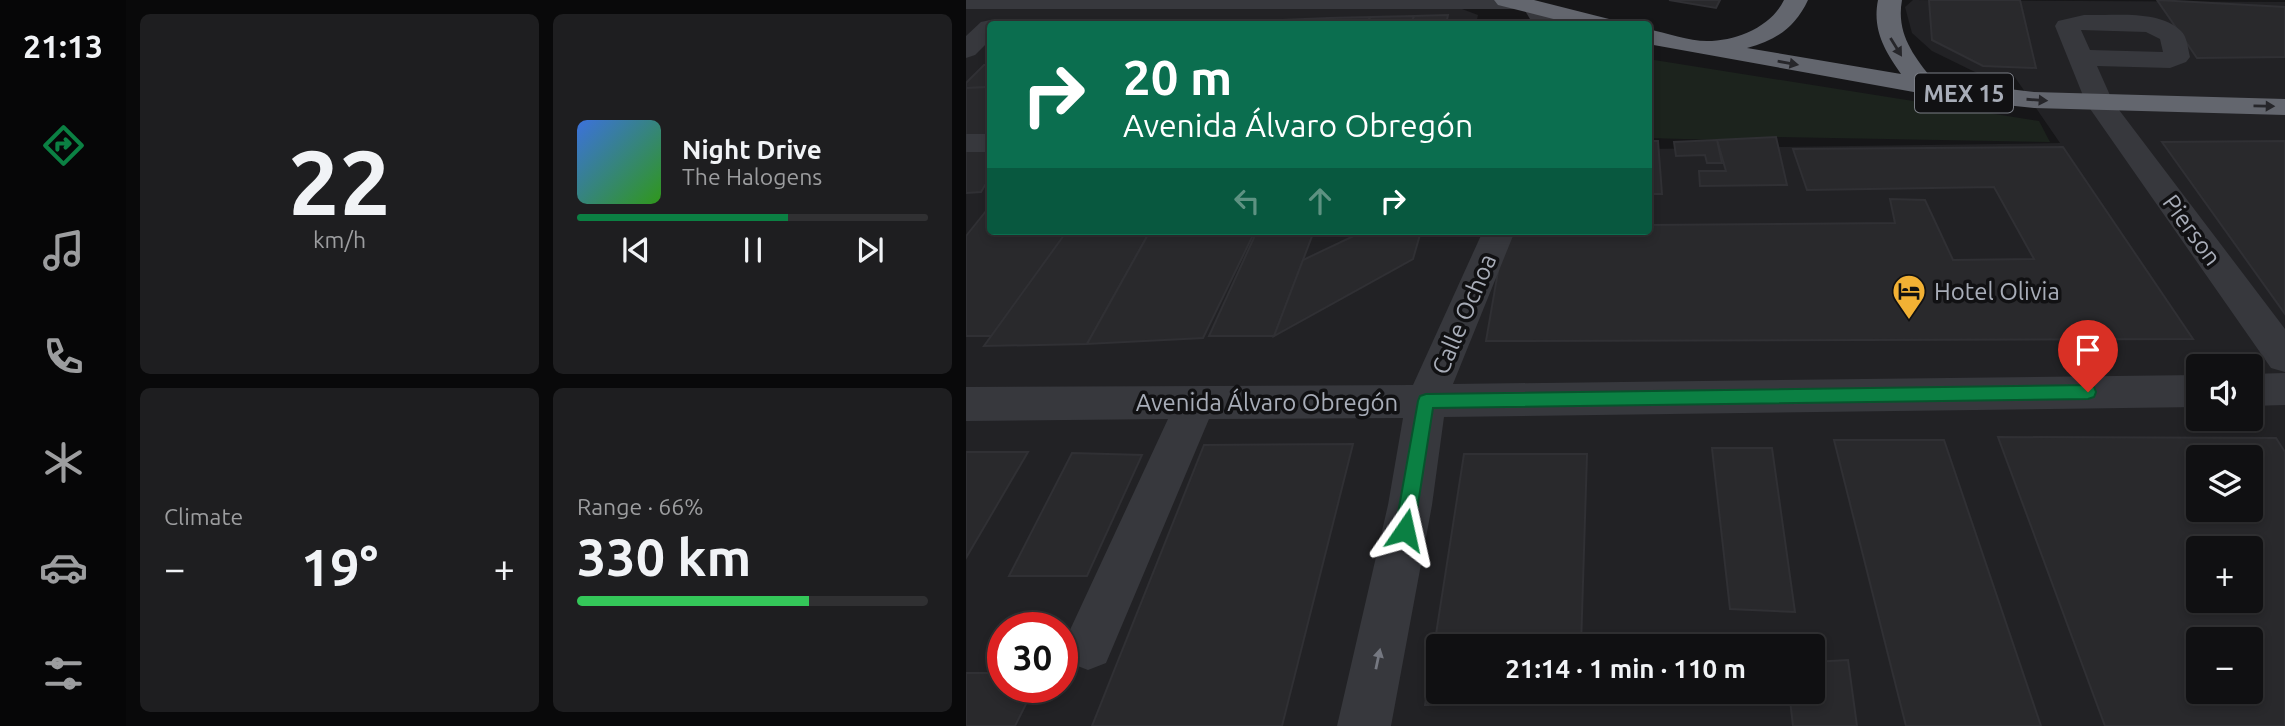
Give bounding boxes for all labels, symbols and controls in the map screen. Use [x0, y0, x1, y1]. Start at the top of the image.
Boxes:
text: 21:13 [23, 28, 103, 64]
one-way arrow [1890, 37, 1903, 56]
icon: right [1008, 49, 1099, 140]
text: 20 m [1123, 49, 1232, 104]
one-way arrow [1777, 58, 1799, 69]
road number: MEX 15 [1915, 74, 2013, 113]
one-way arrow [2026, 95, 2048, 106]
one-way arrow [2253, 101, 2275, 112]
text: Avenida Álvaro Obregón [1123, 107, 1473, 143]
icon: directions [39, 121, 88, 170]
text: 22 [288, 130, 391, 232]
text: Night Drive [682, 135, 822, 164]
text: The Halogens [682, 164, 822, 189]
icon: left [1228, 182, 1266, 220]
icon: ahead [1301, 182, 1339, 220]
icon: right [1374, 182, 1412, 220]
street label: Pierson [2157, 189, 2227, 271]
icon: music [39, 226, 88, 275]
text: km/h [313, 227, 366, 252]
icon: previous [617, 231, 655, 269]
icon: pause [734, 231, 772, 269]
icon: next [851, 231, 889, 269]
street label: Calle Ochoa [1427, 250, 1501, 378]
hotel icon: Hotel Olivia [1890, 272, 1928, 321]
place label: Hotel Olivia [1934, 278, 2060, 305]
pin [2058, 320, 2118, 392]
icon: arrive [2069, 331, 2107, 369]
icon: phone [39, 332, 88, 381]
map controls [2186, 354, 2263, 704]
button: sound [2186, 354, 2263, 431]
street label: Avenida Álvaro Obregón [1136, 388, 1398, 416]
icon: climate [39, 438, 88, 487]
button: layers [2186, 445, 2263, 522]
position arrow [1368, 493, 1442, 567]
text: Range · 66% [577, 494, 704, 519]
text: Climate [164, 504, 243, 529]
text: 330 km [577, 528, 751, 586]
button: + [2186, 536, 2263, 613]
text: 19° [301, 538, 378, 596]
icon: car [39, 543, 88, 592]
text: − [164, 547, 185, 589]
text: + [494, 547, 515, 589]
speed limit sign: 30 [987, 612, 1078, 703]
button: − [2186, 627, 2263, 704]
one-way arrow [1372, 648, 1383, 670]
icon: filters [39, 649, 88, 698]
text: 21:14 · 1 min · 110 m [1505, 654, 1746, 683]

